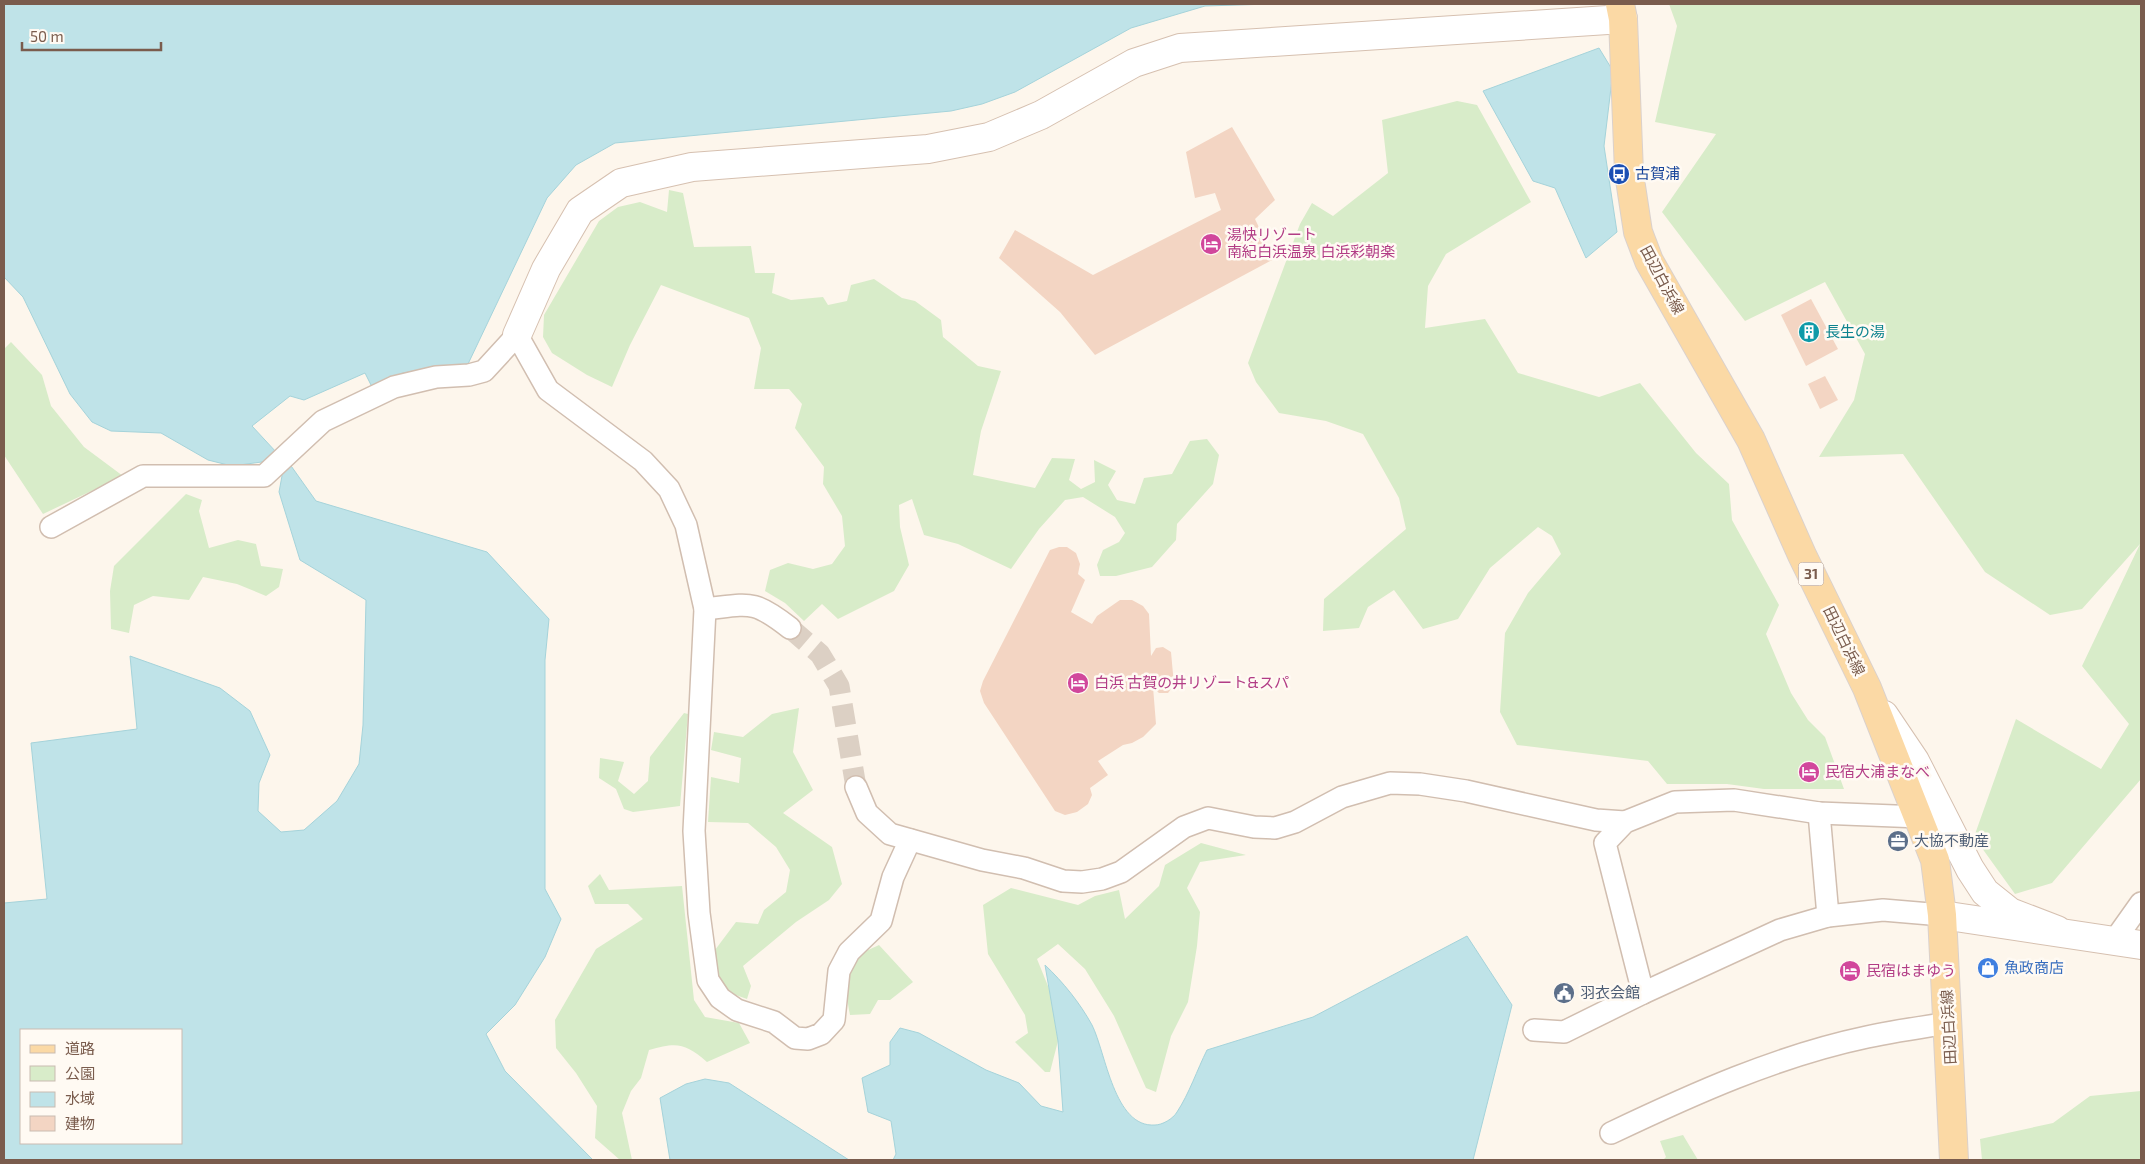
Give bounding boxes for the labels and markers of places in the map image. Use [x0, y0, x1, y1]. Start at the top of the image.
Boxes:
bus stop icon: 古賀浦 [1607, 162, 1631, 186]
place label: 古賀浦 [1635, 164, 1680, 182]
place label: 湯快リゾート 南紀白浜温泉 白浜彩朝楽 [1227, 225, 1395, 260]
hotel icon: 湯快リゾート 南紀白浜温泉 白浜彩朝楽 [1199, 232, 1223, 256]
building icon: 長生の湯 [1797, 320, 1821, 344]
place label: 長生の湯 [1825, 322, 1885, 340]
hotel icon: 白浜 古賀の井リゾート&スパ [1066, 671, 1090, 695]
place label: 白浜 古賀の井リゾート&スパ [1094, 673, 1289, 691]
hotel icon: 民宿大浦まなべ [1797, 760, 1821, 784]
place label: 民宿大浦まなべ [1825, 762, 1930, 780]
office icon: 大協不動産 [1886, 829, 1910, 853]
place label: 大協不動産 [1914, 831, 1989, 849]
shop icon: 魚政商店 [1976, 956, 2000, 980]
place label: 魚政商店 [2004, 958, 2064, 976]
hotel icon: 民宿はまゆう [1838, 959, 1862, 983]
place label: 民宿はまゆう [1866, 961, 1956, 979]
public building icon: 羽衣会館 [1552, 981, 1576, 1005]
place label: 羽衣会館 [1580, 983, 1640, 1001]

